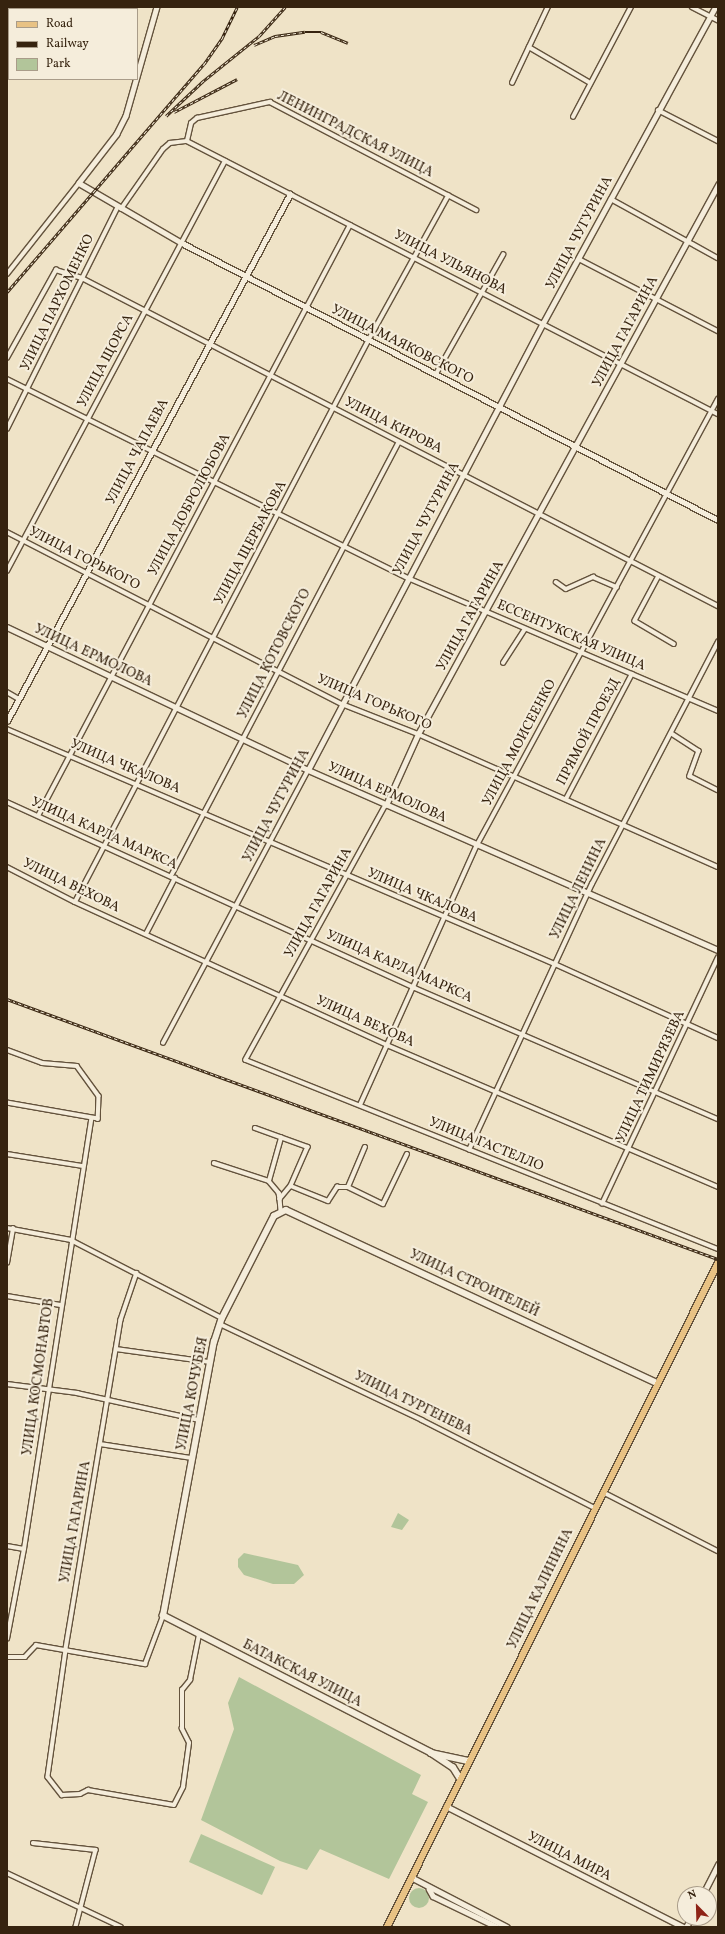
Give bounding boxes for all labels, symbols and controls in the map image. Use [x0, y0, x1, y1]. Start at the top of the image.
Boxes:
legend [8, 8, 138, 80]
text: Road [46, 16, 73, 32]
text: Railway [46, 36, 89, 52]
text: Park [46, 56, 71, 72]
street label: ЛЕНИНГРАДСКАЯ УЛИЦА [274, 88, 436, 182]
street label: УЛИЦА ЧУГУРИНА [543, 173, 617, 293]
street label: УЛИЦА УЛЬЯНОВА [391, 227, 509, 299]
street label: УЛИЦА ПАРХОМЕНКО [18, 232, 98, 374]
street label: УЛИЦА ГАГАРИНА [590, 273, 662, 391]
street label: УЛИЦА МАЯКОВСКОГО [328, 302, 476, 388]
street label: УЛИЦА ЩОРСА [74, 312, 138, 410]
street label: УЛИЦА КИРОВА [341, 394, 445, 458]
street label: УЛИЦА ЧАПАЕВА [103, 396, 173, 508]
street label: УЛИЦА ДОБРОЛЮБОВА [145, 431, 235, 579]
street label: УЛИЦА ЧУГУРИНА [390, 459, 464, 579]
street label: УЛИЦА ЩЕРБАКОВА [211, 478, 291, 608]
street label: УЛИЦА ГОРЬКОГО [25, 524, 143, 594]
street label: УЛИЦА ГАГАРИНА [434, 558, 508, 674]
street label: УЛИЦА КОТОВСКОГО [235, 586, 315, 722]
street label: ЕССЕНТУКСКАЯ УЛИЦА [494, 597, 648, 675]
street label: УЛИЦА ЕРМОЛОВА [31, 621, 155, 691]
street label: УЛИЦА ГОРЬКОГО [314, 671, 434, 735]
street label: ПРЯМОЙ ПРОЕЗД [554, 676, 624, 788]
street label: УЛИЦА МОИСЕЕНКО [480, 677, 560, 809]
street label: УЛИЦА ЧКАЛОВА [67, 736, 183, 798]
street label: УЛИЦА ЧУГУРИНА [240, 746, 314, 866]
street label: УЛИЦА ЕРМОЛОВА [325, 759, 449, 827]
street label: УЛИЦА КАРЛА МАРКСА [28, 794, 180, 874]
street label: УЛИЦА ЛЕНИНА [547, 836, 611, 942]
street label: УЛИЦА ГАГАРИНА [282, 845, 356, 961]
street label: УЛИЦА ВЕХОВА [20, 855, 122, 917]
street label: УЛИЦА ЧКАЛОВА [364, 865, 480, 927]
street label: УЛИЦА КАРЛА МАРКСА [323, 927, 475, 1007]
street label: УЛИЦА ВЕХОВА [313, 993, 417, 1051]
street label: УЛИЦА ТИМИРЯЗЕВА [613, 1008, 689, 1146]
street label: УЛИЦА ГАСТЕЛЛО [426, 1114, 546, 1176]
street label: УЛИЦА СТРОИТЕЛЕЙ [406, 1247, 542, 1321]
street label: УЛИЦА КОСМОНАВТОВ [20, 1297, 58, 1457]
street label: УЛИЦА КОЧУБЕЯ [174, 1336, 212, 1452]
street label: УЛИЦА ТУРГЕНЕВА [351, 1368, 475, 1440]
street label: УЛИЦА ГАГАРИНА [57, 1460, 95, 1584]
street label: УЛИЦА КАЛИНИНА [505, 1526, 577, 1652]
street label: БАТАКСКАЯ УЛИЦА [239, 1637, 365, 1711]
street label: УЛИЦА МИРА [524, 1829, 614, 1885]
north arrow [677, 1886, 717, 1926]
text: N [686, 1887, 699, 1904]

